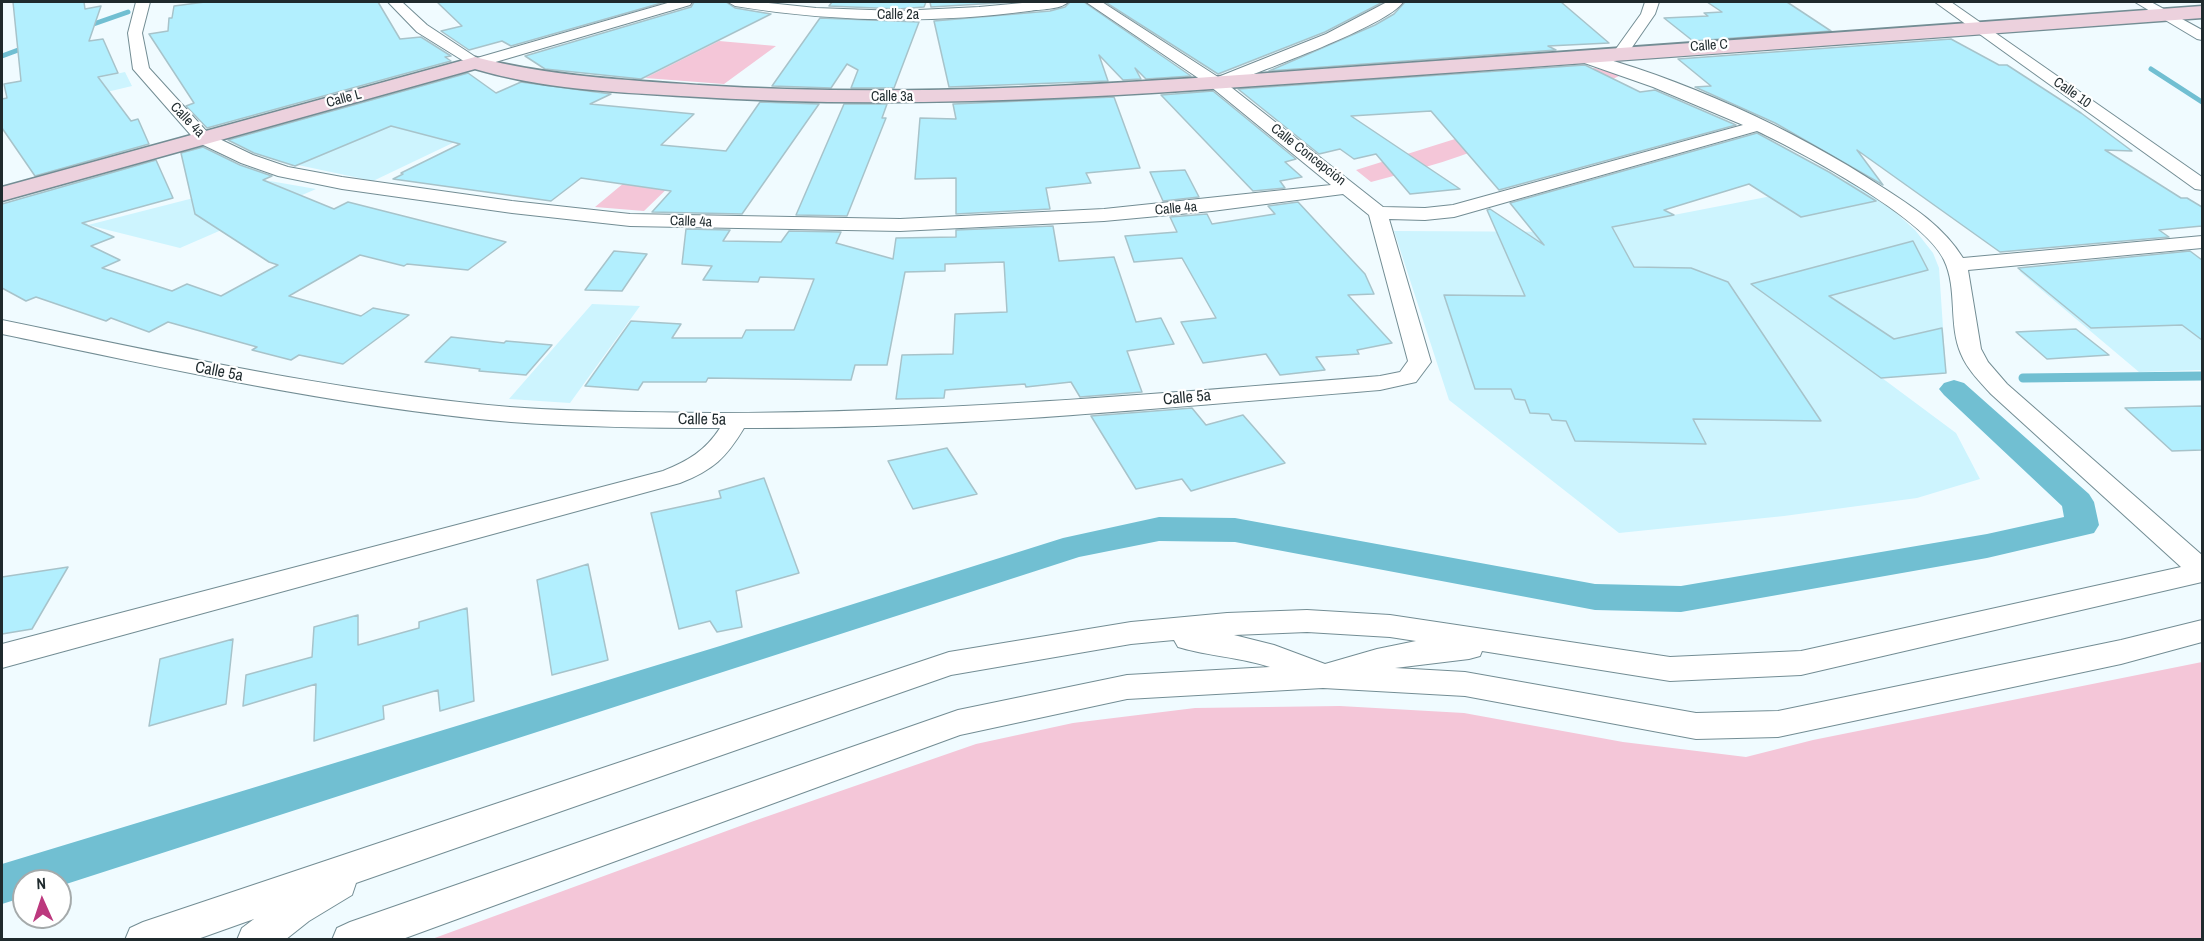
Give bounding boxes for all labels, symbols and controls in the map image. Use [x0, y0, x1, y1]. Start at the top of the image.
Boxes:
street label: Calle 2a [877, 7, 919, 23]
street label: Calle C [1690, 36, 1728, 56]
street label: Calle 10 [2050, 74, 2094, 112]
street label: Calle L [325, 86, 363, 112]
street label: Calle 3a [871, 89, 913, 105]
street label: Calle 4a [166, 99, 208, 141]
street label: Calle Concepción [1267, 120, 1349, 190]
street label: Calle 4a [1154, 199, 1198, 219]
street label: Calle 4a [670, 213, 712, 231]
street label: Calle 5a [194, 358, 244, 386]
street label: Calle 5a [1162, 386, 1212, 410]
street label: Calle 5a [678, 410, 726, 430]
north arrow [12, 869, 72, 929]
text: N [36, 872, 46, 894]

